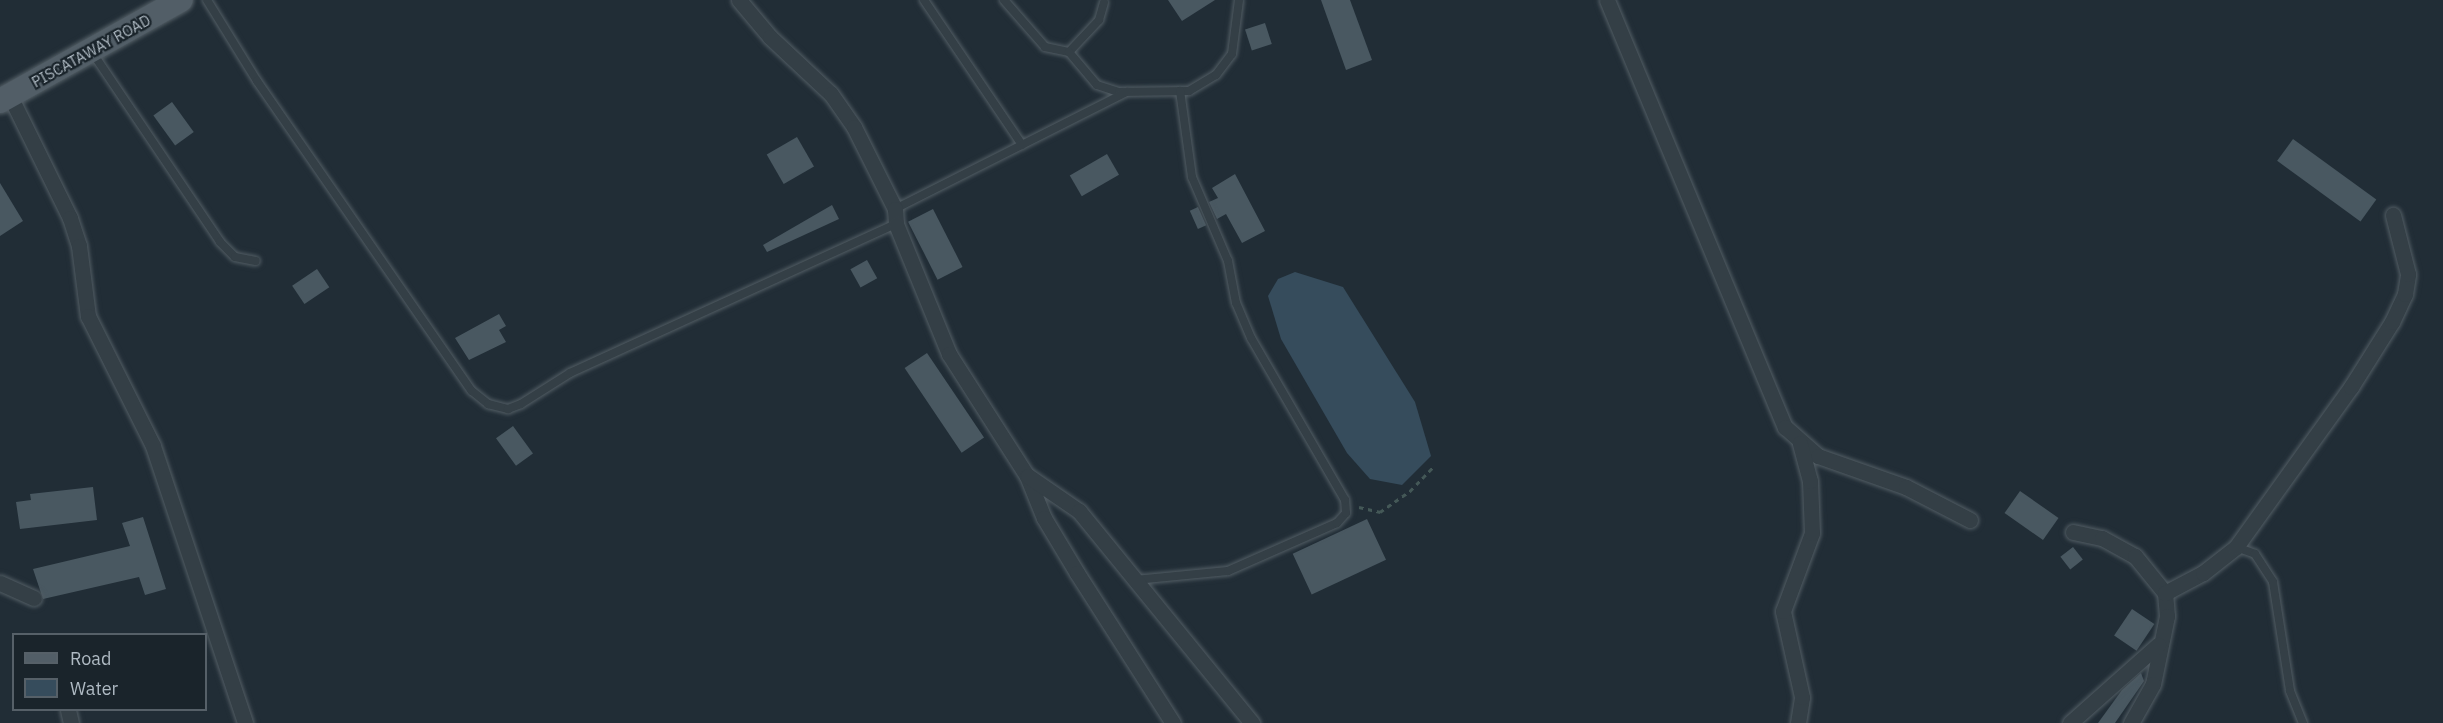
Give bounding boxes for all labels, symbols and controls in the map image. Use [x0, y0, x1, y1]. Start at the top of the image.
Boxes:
street label: PISCATAWAY ROAD [28, 11, 154, 91]
legend [12, 633, 207, 711]
text: Road [70, 647, 111, 670]
text: Water [70, 677, 118, 700]

